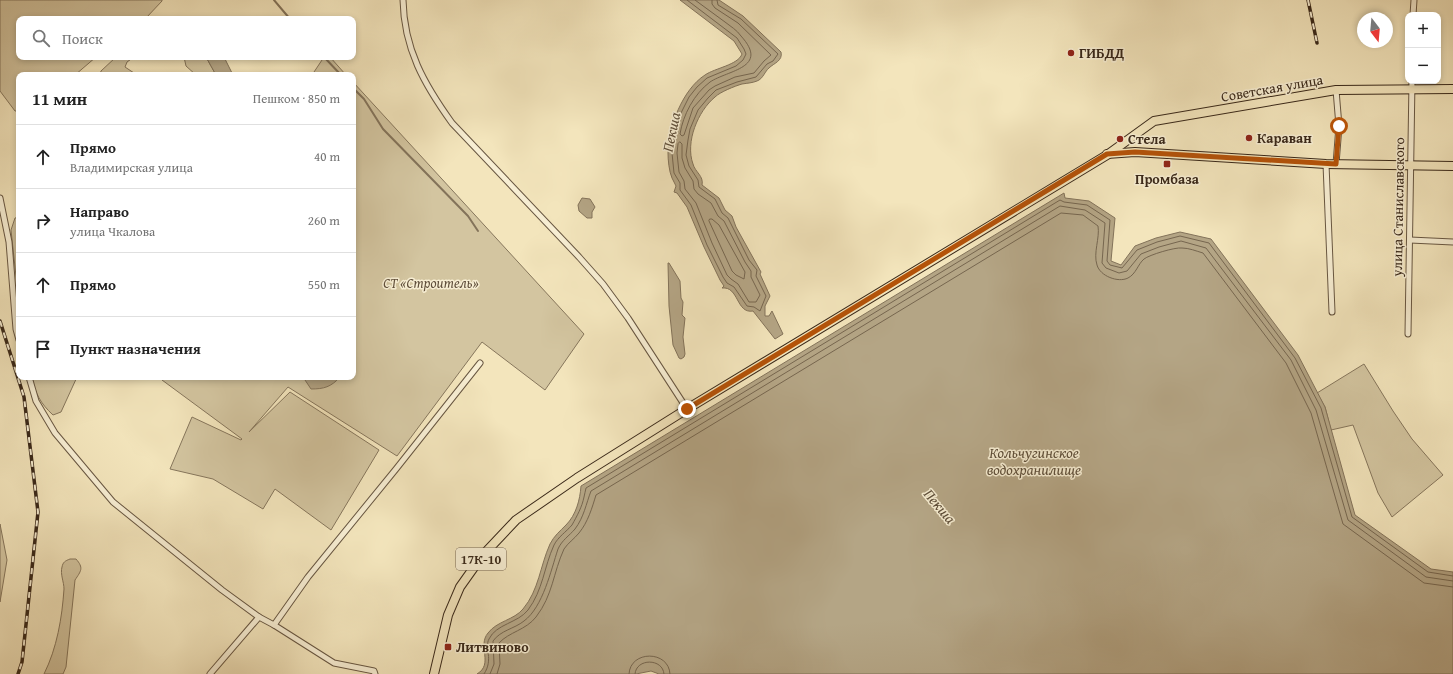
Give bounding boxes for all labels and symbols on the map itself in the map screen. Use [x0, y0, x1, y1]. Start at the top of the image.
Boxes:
north arrow [1357, 12, 1393, 48]
place label: ГИБДД [1079, 43, 1124, 63]
marker: ГИБДД [1066, 48, 1076, 58]
street label: Советская улица [1220, 69, 1325, 107]
water label: Пекша [657, 110, 685, 154]
route start [1330, 117, 1348, 135]
place label: Караван [1257, 128, 1312, 148]
place label: Стела [1128, 129, 1166, 149]
marker: Караван [1244, 133, 1254, 143]
marker: Стела [1115, 134, 1125, 144]
street label: улица Станиславского [1387, 137, 1409, 278]
marker: Промбаза [1162, 159, 1172, 169]
place label: Промбаза [1135, 169, 1200, 189]
park label: СТ «Строитель» [383, 273, 479, 293]
route end [678, 400, 696, 418]
water label: Кольчугинское водохранилище [987, 442, 1081, 480]
water label: Пекша [919, 484, 961, 528]
road number: 17К-10 [456, 548, 506, 570]
place label: Литвиново [456, 637, 529, 657]
marker: Литвиново [443, 642, 453, 652]

